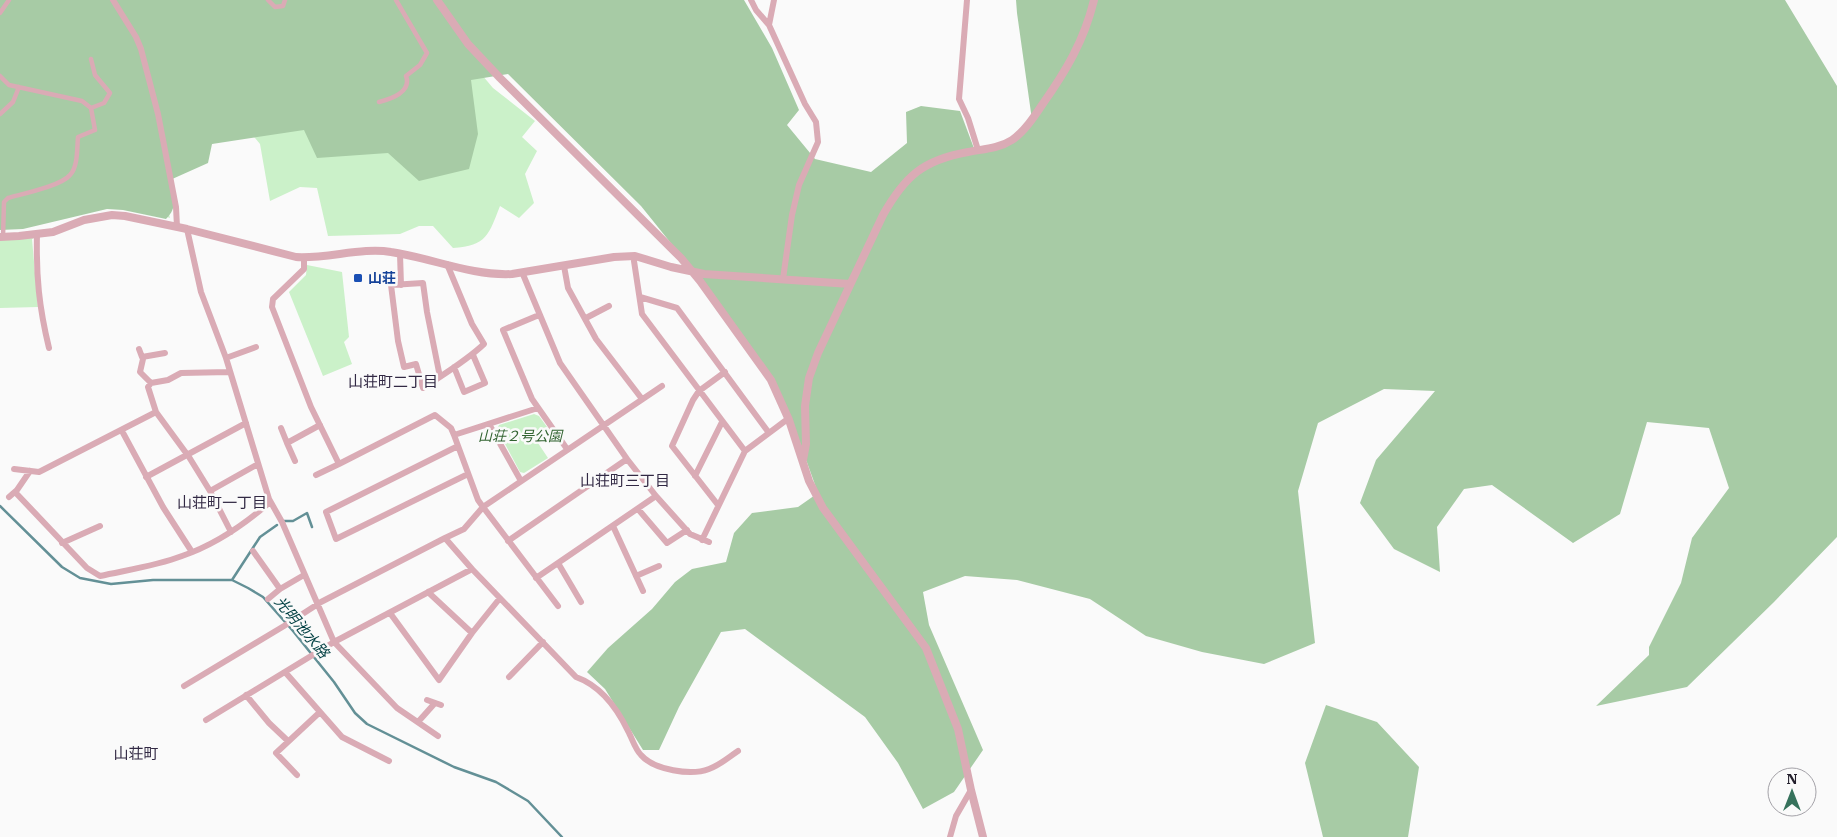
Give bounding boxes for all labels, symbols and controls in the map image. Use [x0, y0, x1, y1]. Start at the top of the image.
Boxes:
place label: 山荘 [368, 269, 396, 287]
marker: 山荘 [352, 272, 364, 284]
district label: 山荘町二丁目 [348, 372, 438, 391]
park label: 山荘２号公園 [478, 427, 564, 445]
district label: 山荘町三丁目 [580, 471, 670, 490]
district label: 山荘町一丁目 [177, 493, 267, 512]
water label: 光明池水路 [271, 592, 335, 663]
district label: 山荘町 [113, 744, 159, 763]
north arrow [1767, 767, 1817, 817]
text: N [1786, 770, 1798, 788]

